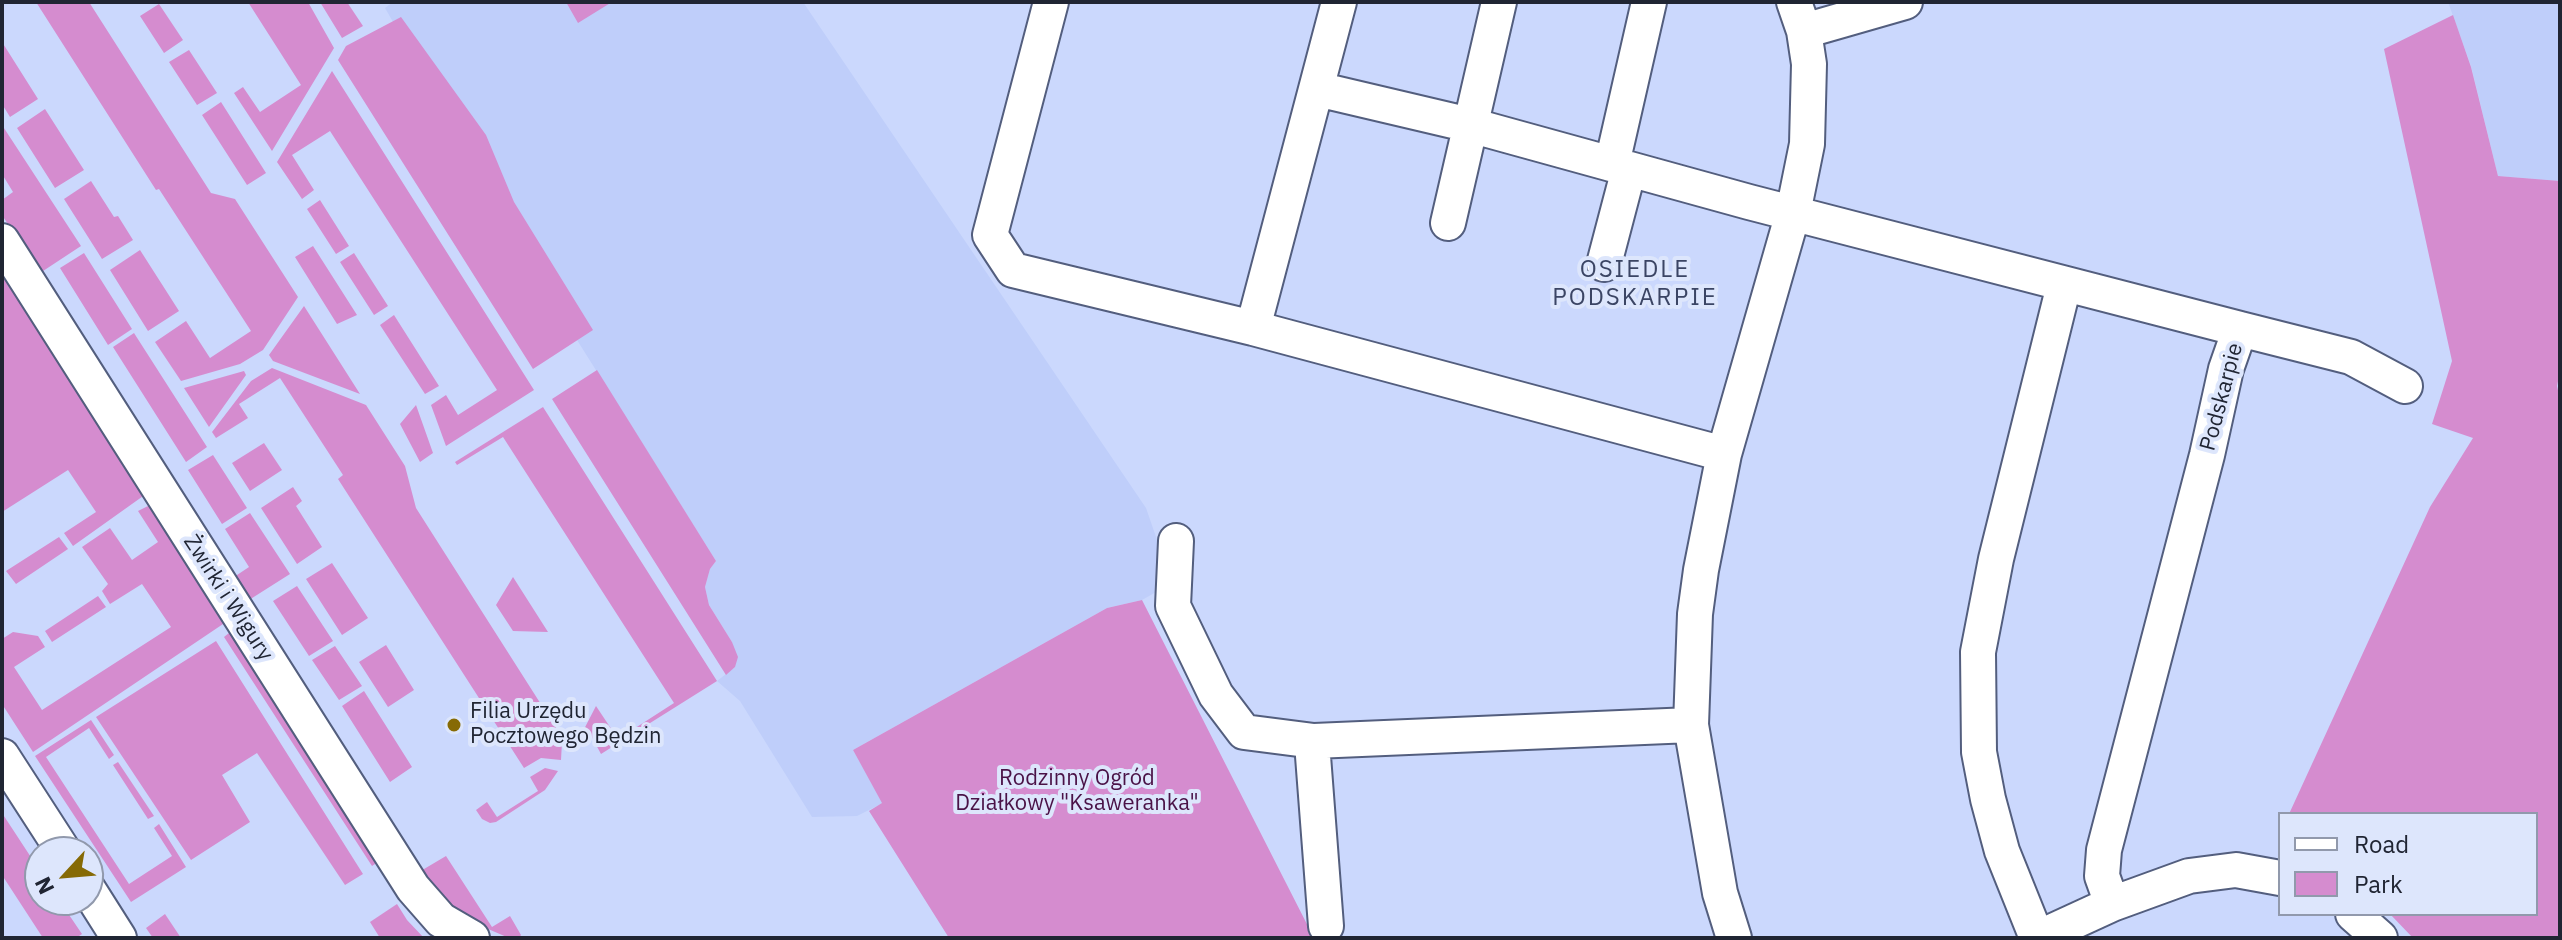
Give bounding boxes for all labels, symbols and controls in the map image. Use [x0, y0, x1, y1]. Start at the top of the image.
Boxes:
district label: OSIEDLE PODSKARPIE [1552, 256, 1718, 312]
street label: Podskarpie [2195, 340, 2249, 454]
street label: Żwirki i Wigury [178, 530, 278, 666]
place label: Filia Urzędu Pocztowego Będzin [470, 699, 662, 750]
marker: Filia Urzędu Pocztowego Będzin [445, 716, 463, 734]
park label: Rodzinny Ogród Działkowy "Ksaweranka" [955, 766, 1199, 818]
legend [2278, 812, 2538, 916]
text: Road [2354, 828, 2409, 860]
north arrow [24, 836, 104, 916]
text: Park [2354, 868, 2403, 900]
text: N [27, 872, 60, 899]

